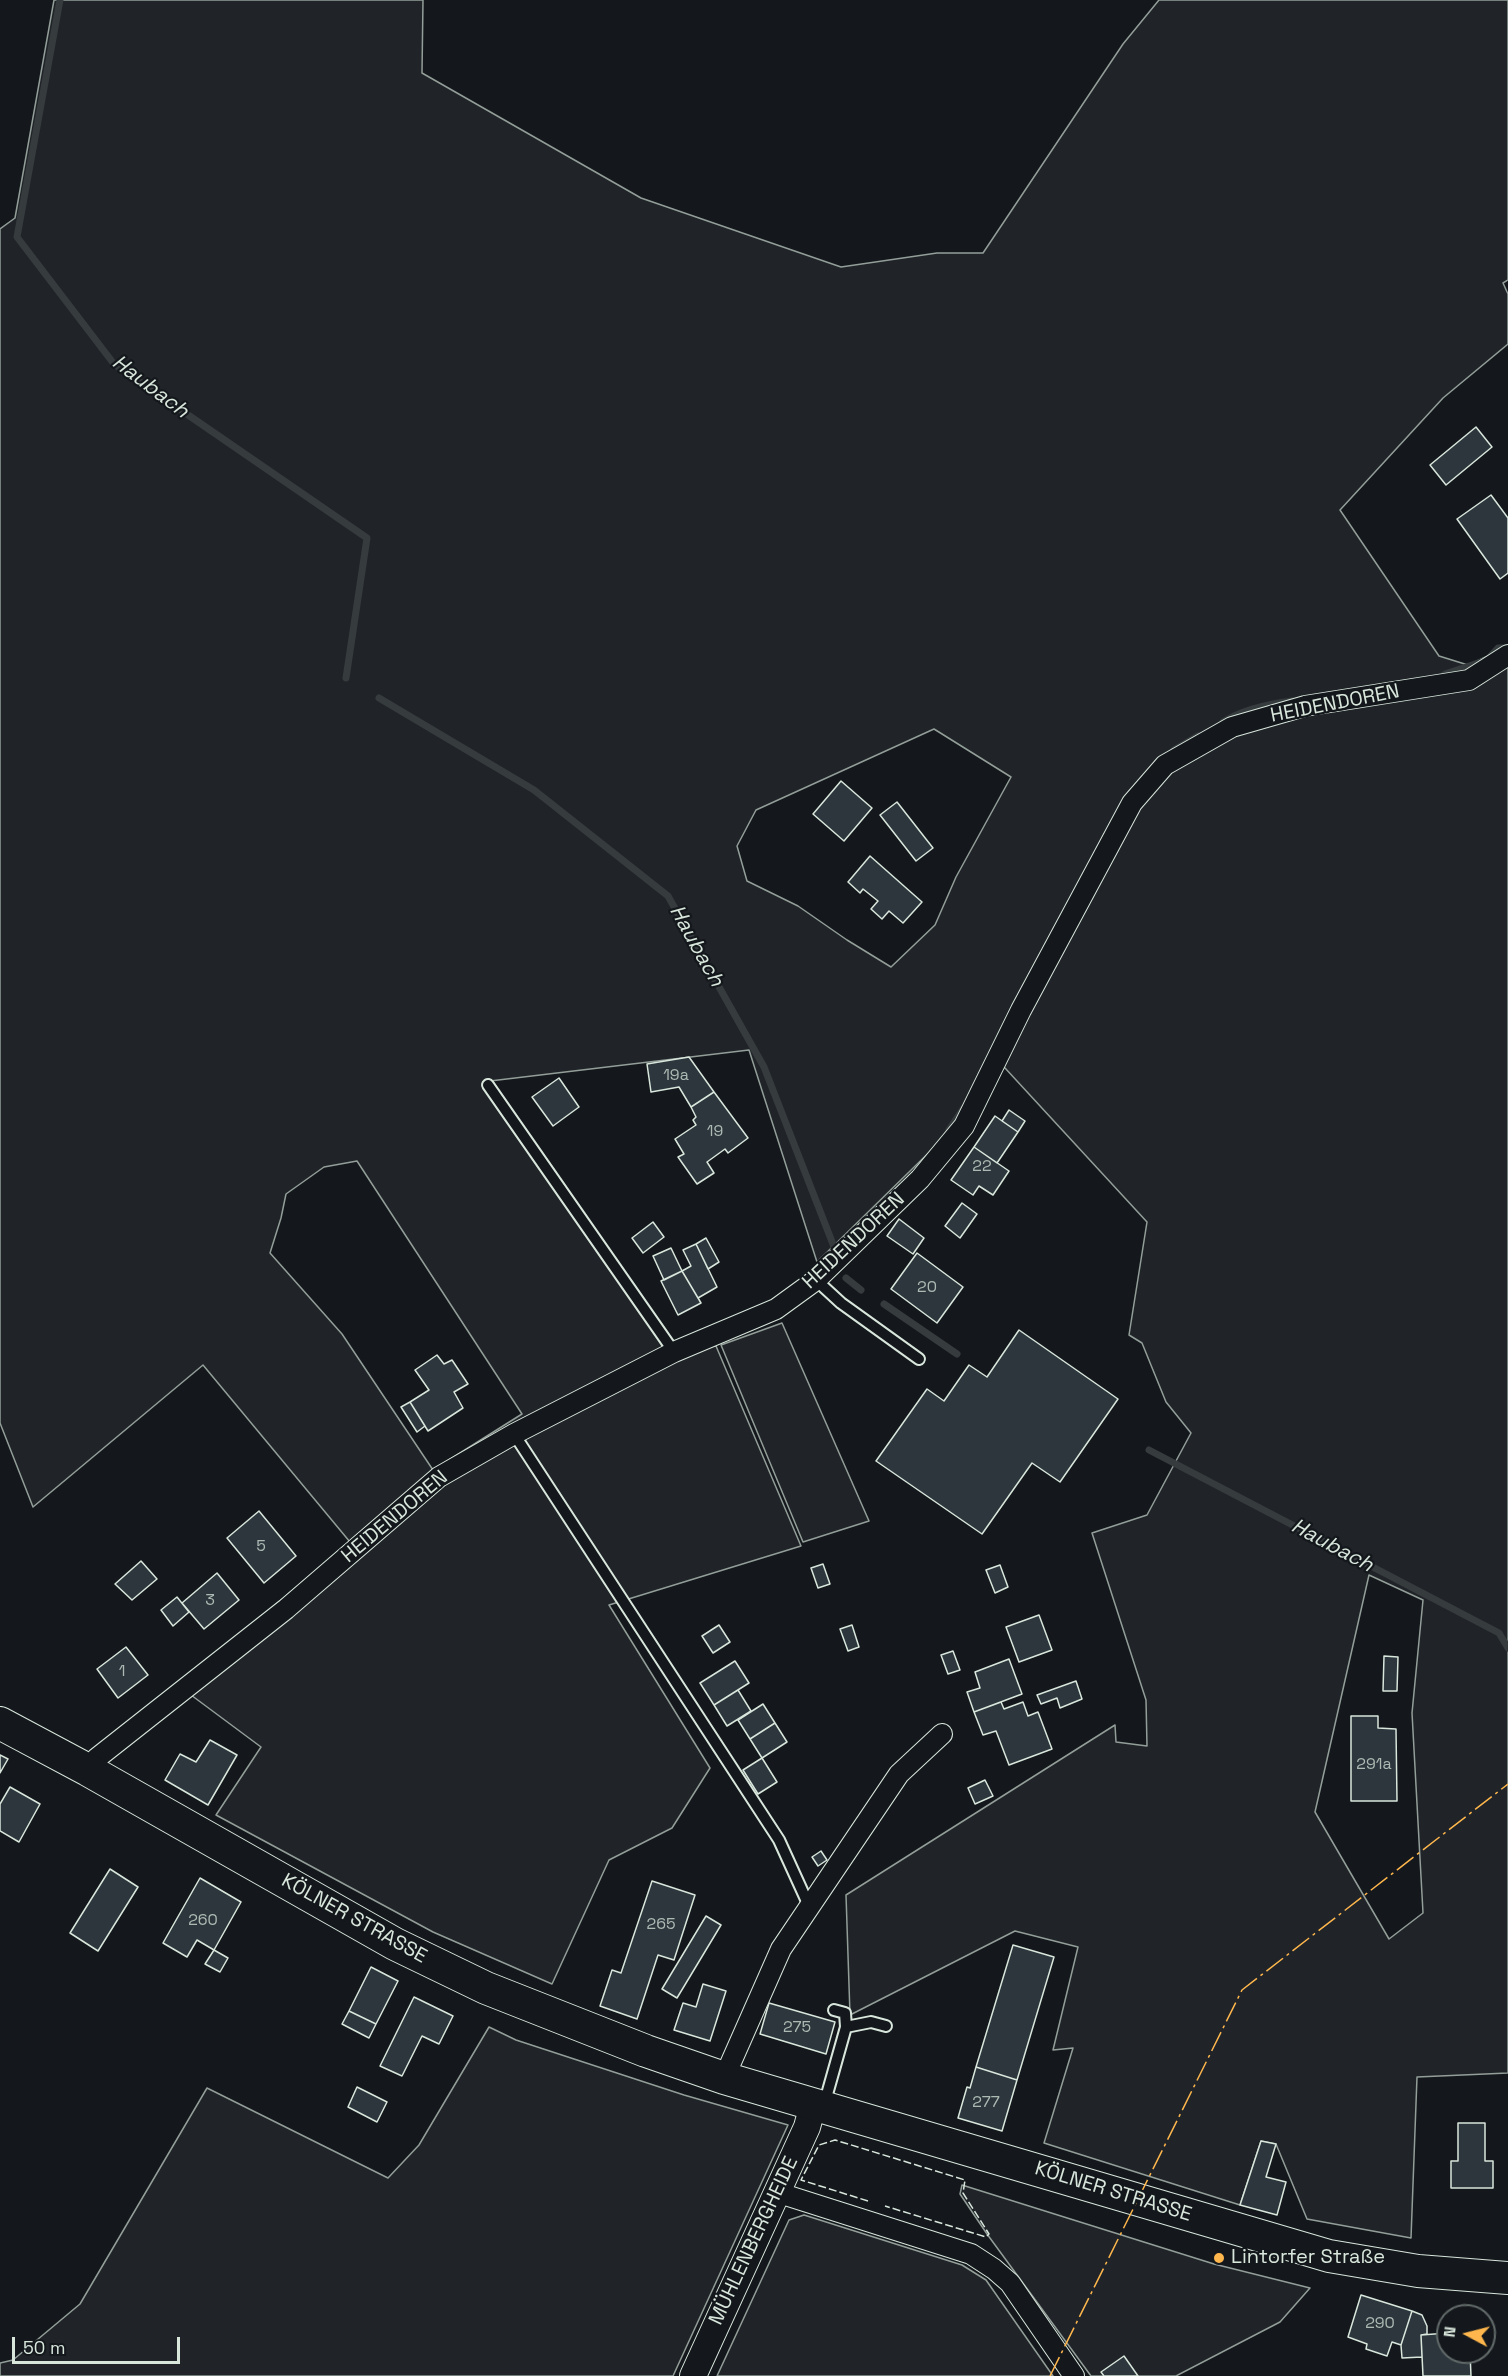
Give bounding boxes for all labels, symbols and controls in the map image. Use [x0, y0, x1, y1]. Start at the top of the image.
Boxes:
water label: Haubach [107, 350, 193, 424]
street label: HEIDENDOREN [1268, 680, 1402, 728]
water label: Haubach [663, 901, 729, 991]
house number: 19a [663, 1066, 689, 1086]
house number: 19 [707, 1122, 723, 1142]
house number: 22 [972, 1157, 992, 1177]
street label: HEIDENDOREN [798, 1188, 910, 1294]
house number: 20 [917, 1278, 937, 1298]
street label: HEIDENDOREN [337, 1466, 453, 1568]
water label: Haubach [1287, 1514, 1377, 1578]
house number: 5 [256, 1537, 266, 1557]
house number: 3 [205, 1591, 215, 1611]
house number: 1 [119, 1662, 125, 1682]
house number: 291a [1356, 1755, 1392, 1775]
street label: KÖLNER STRASSE [277, 1869, 431, 1969]
house number: 260 [188, 1911, 218, 1931]
house number: 265 [646, 1915, 676, 1935]
house number: 275 [783, 2018, 811, 2038]
house number: 277 [972, 2093, 1000, 2113]
street label: MÜHLENBERGHEIDE [704, 2153, 804, 2329]
street label: KÖLNER STRASSE [1032, 2157, 1194, 2227]
place label: Lintorfer Straße [1231, 2246, 1385, 2270]
marker: Lintorfer Straße [1212, 2251, 1226, 2265]
north arrow [1436, 2304, 1496, 2364]
house number: 290 [1365, 2314, 1395, 2334]
scale bar [15, 2325, 183, 2363]
text: N [1439, 2325, 1461, 2339]
text: 50 m [23, 2336, 65, 2359]

